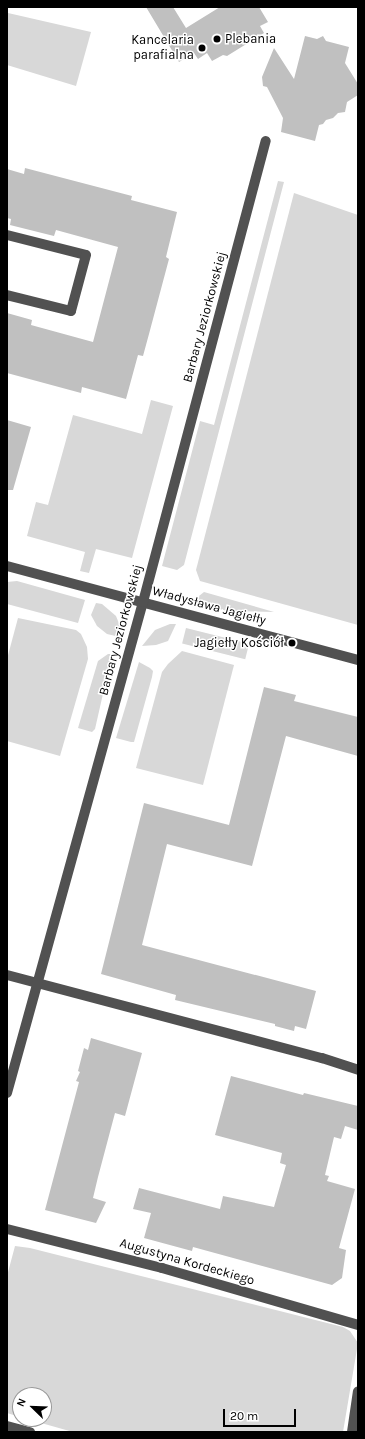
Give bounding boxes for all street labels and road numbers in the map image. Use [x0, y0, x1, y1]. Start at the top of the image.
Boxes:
street label: Barbary Jeziorkowskiej [180, 250, 230, 384]
street label: Barbary Jeziorkowskiej [96, 563, 146, 697]
street label: Władysława Jagiełły [150, 583, 268, 629]
street label: Augustyna Kordeckiego [118, 1235, 256, 1289]

